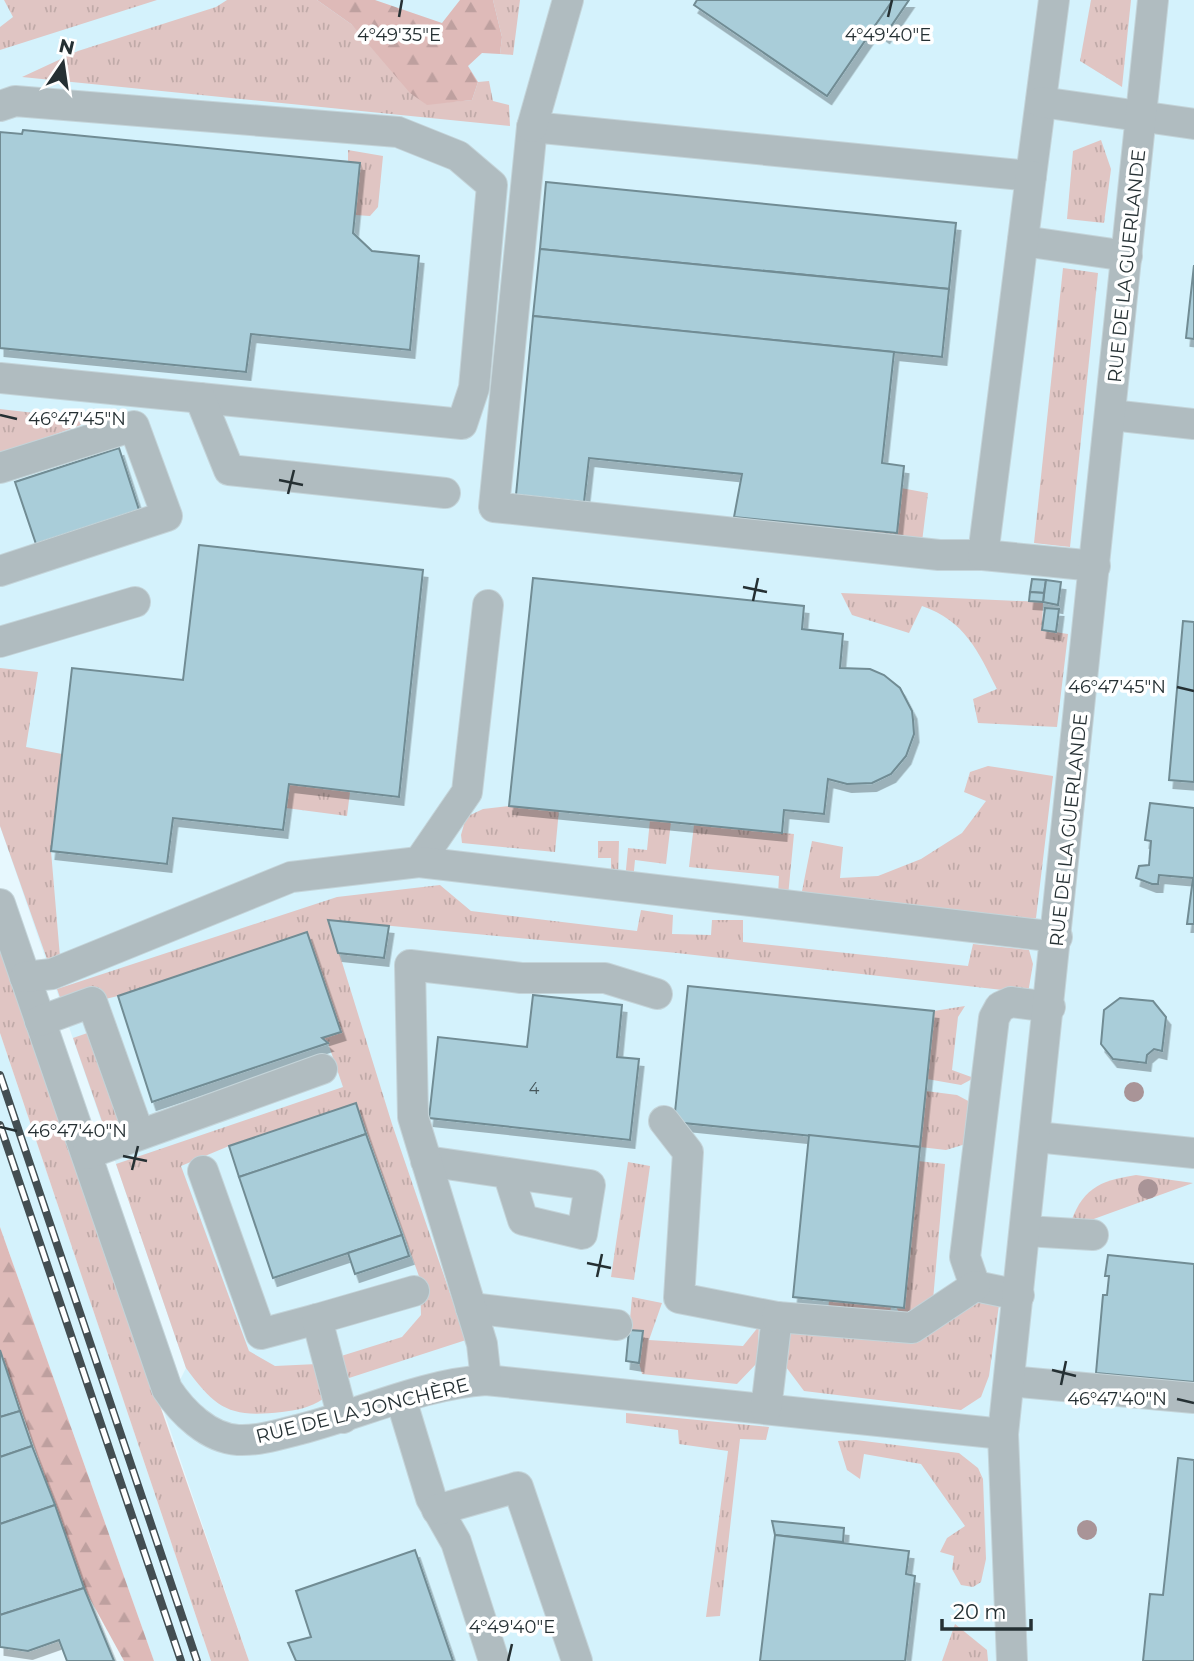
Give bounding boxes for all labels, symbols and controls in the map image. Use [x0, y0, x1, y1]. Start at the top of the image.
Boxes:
text: 4°49'35"E [357, 24, 441, 46]
text: 4°49'40"E [845, 24, 931, 46]
north arrow [28, 28, 98, 98]
text: N [57, 34, 77, 60]
street label: RUE DE LA GUERLANDE [1103, 148, 1150, 384]
text: 46°47'45"N [28, 408, 126, 430]
text: 46°47'45"N [1068, 676, 1166, 698]
street label: RUE DE LA GUERLANDE [1045, 712, 1092, 948]
house number: 4 [529, 1079, 540, 1098]
text: 46°47'40"N [27, 1120, 127, 1142]
street label: RUE DE LA JONCHÈRE [253, 1373, 471, 1448]
text: 46°47'40"N [1067, 1388, 1167, 1410]
scale bar [942, 1588, 1031, 1632]
text: 20 m [953, 1599, 1007, 1624]
text: 4°49'40"E [469, 1616, 555, 1638]

